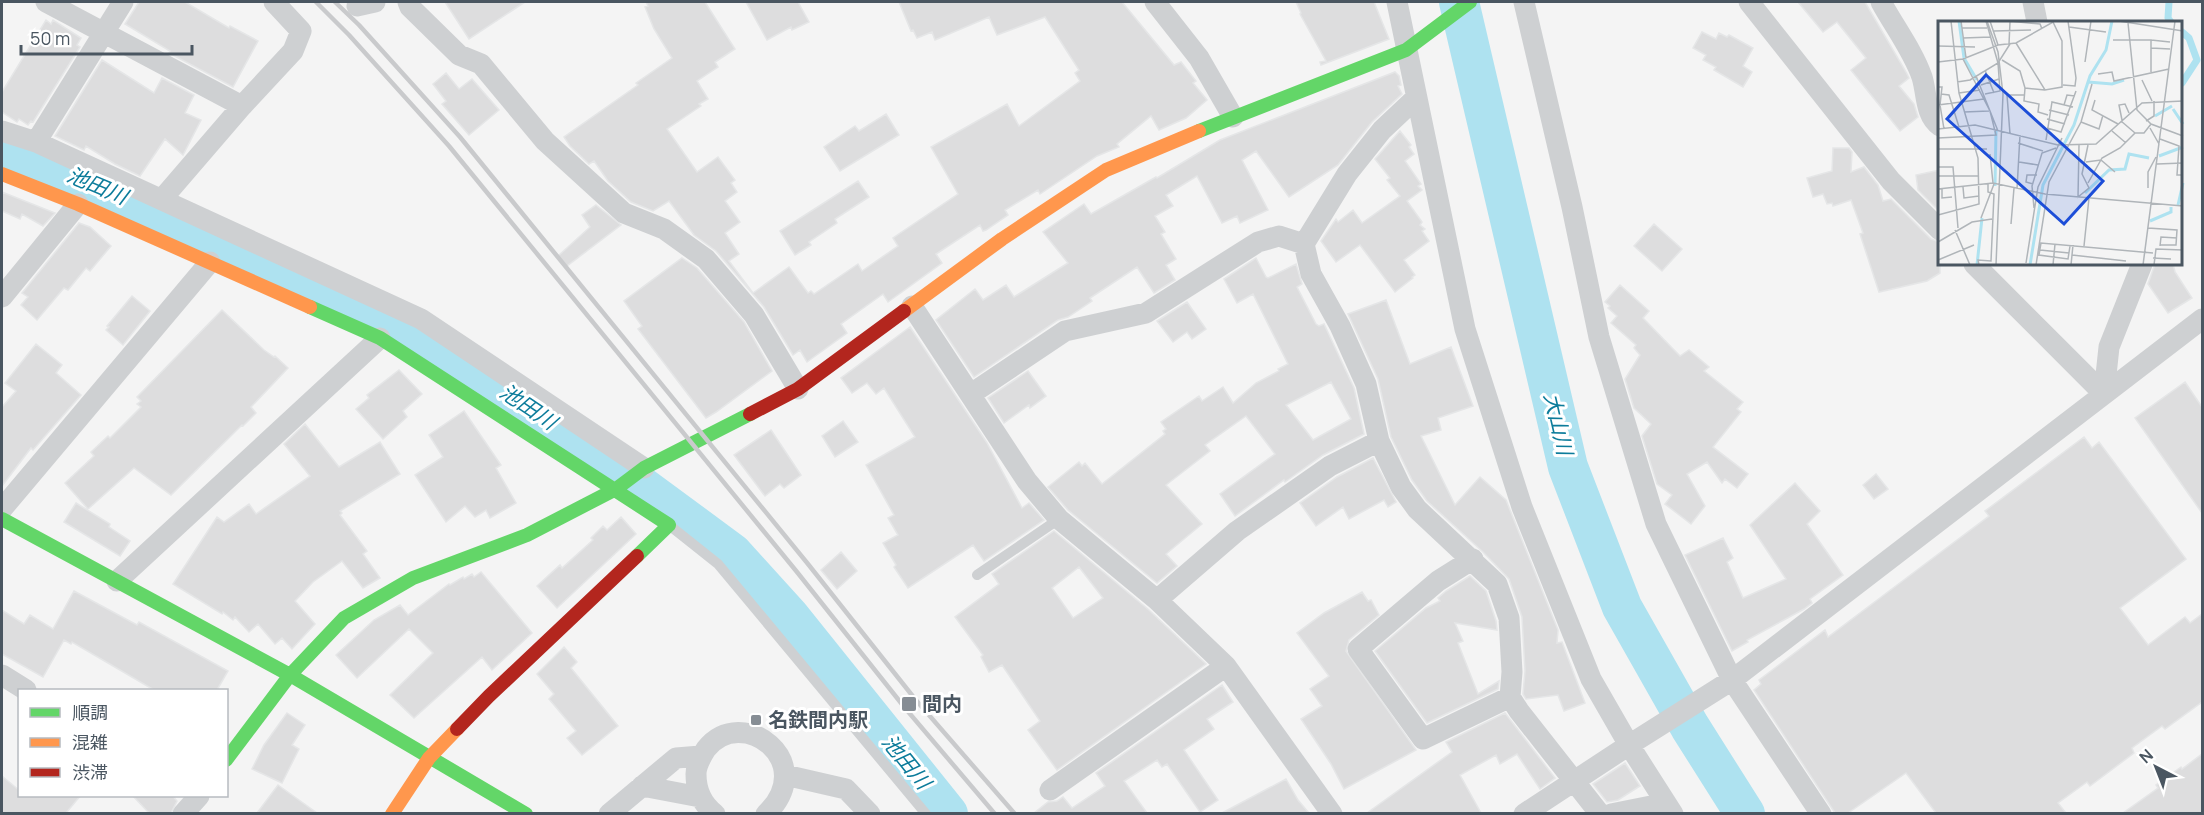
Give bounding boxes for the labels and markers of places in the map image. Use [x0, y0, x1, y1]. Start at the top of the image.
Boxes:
place label: 間内 [922, 690, 962, 717]
marker: 間内 [900, 695, 918, 713]
place label: 名鉄間内駅 [768, 706, 868, 733]
marker: 名鉄間内駅 [749, 713, 763, 727]

